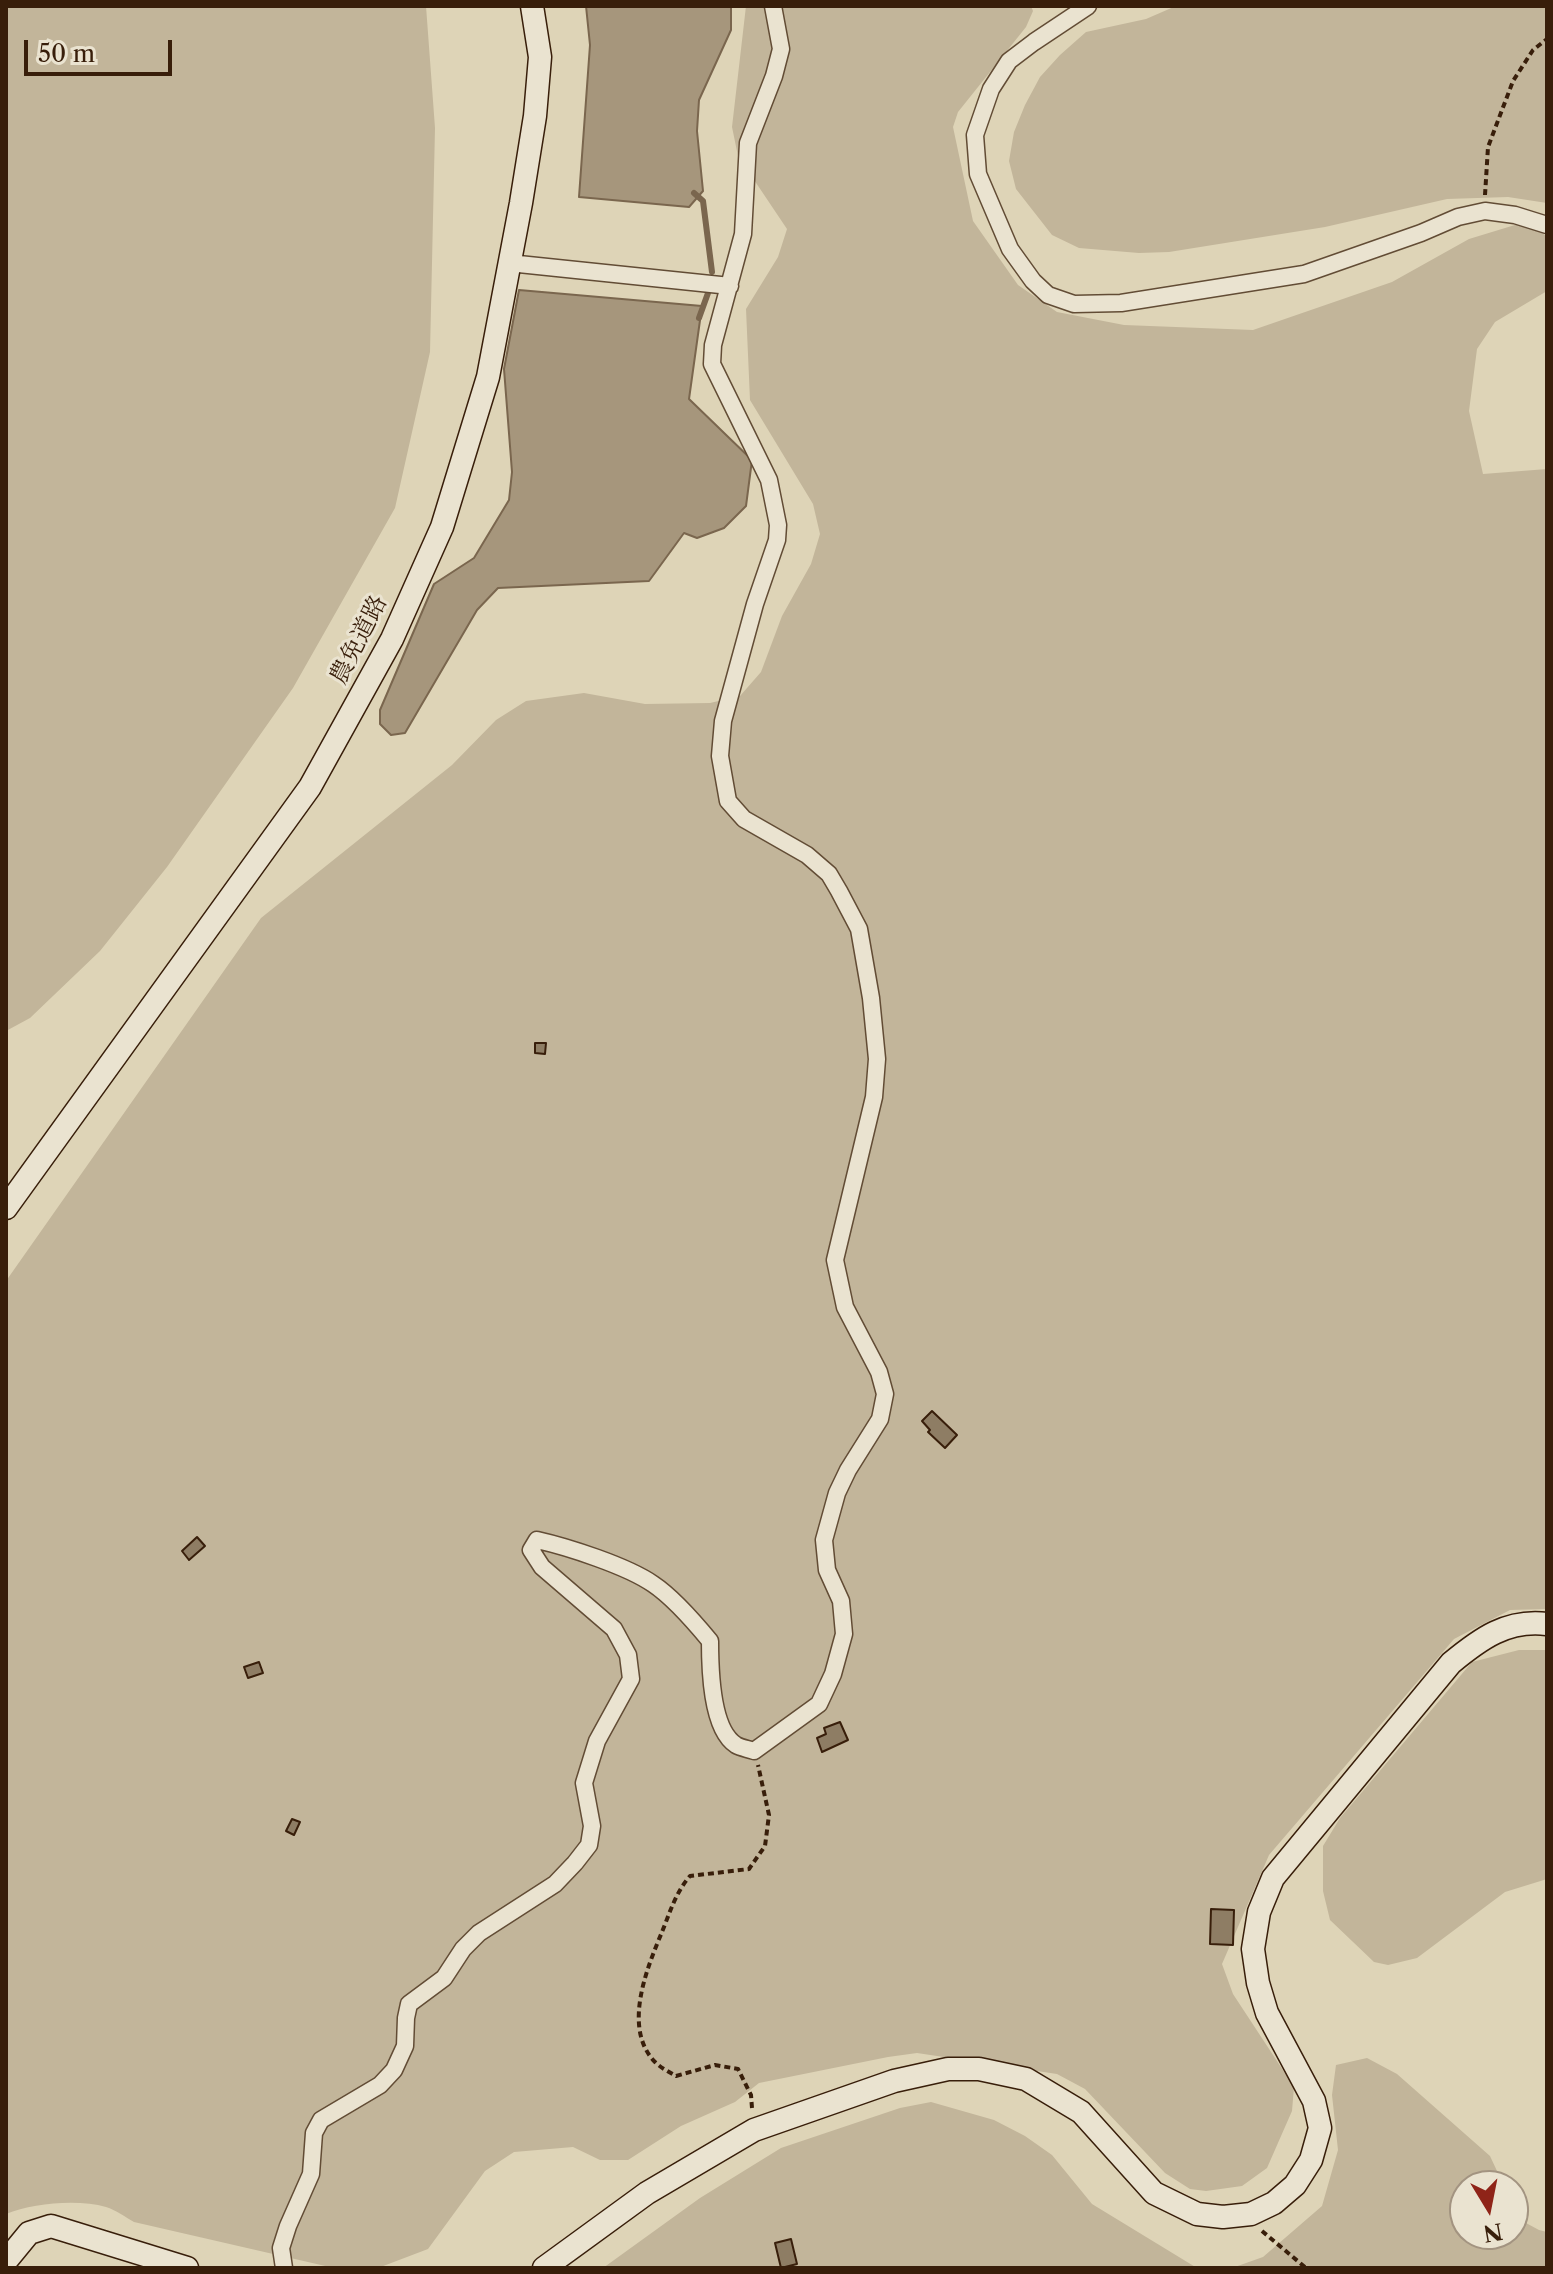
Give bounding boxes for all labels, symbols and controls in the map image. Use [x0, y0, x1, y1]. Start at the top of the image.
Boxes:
scale bar [28, 24, 176, 74]
text: 50 m [38, 39, 95, 68]
street label: 農免道路 [324, 591, 394, 689]
north arrow [1449, 2170, 1529, 2250]
text: N [1481, 2217, 1505, 2247]

